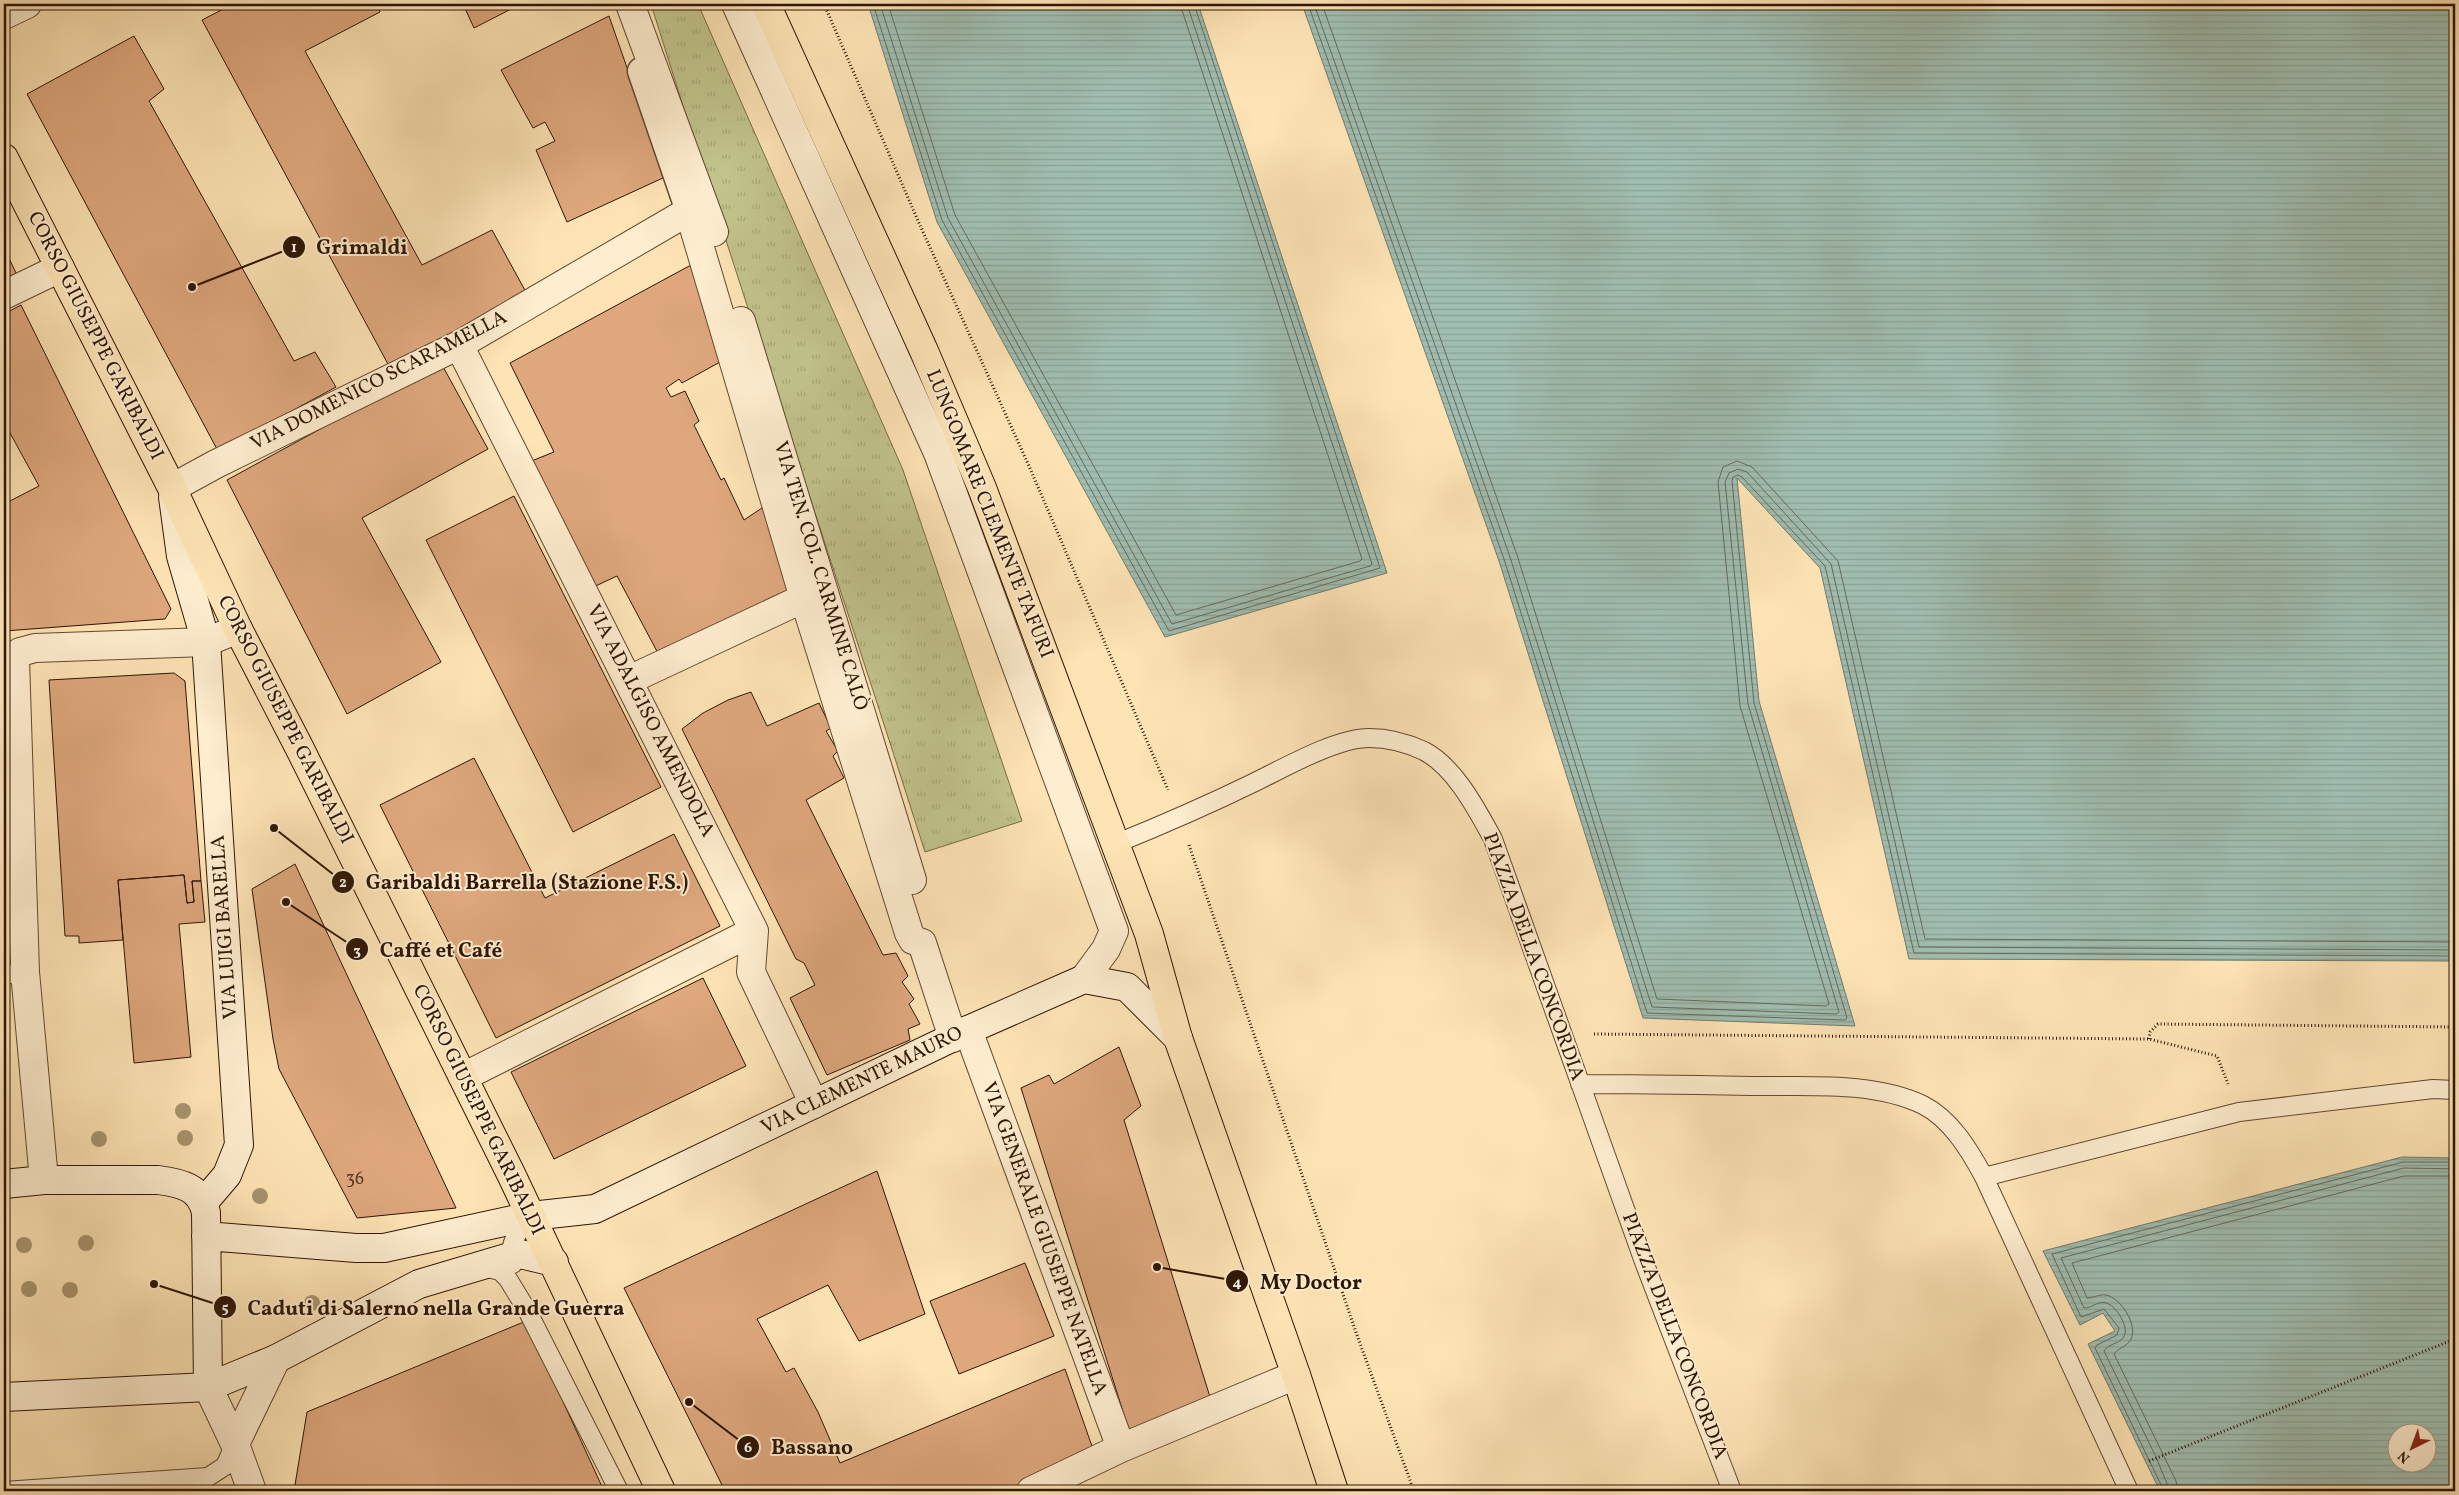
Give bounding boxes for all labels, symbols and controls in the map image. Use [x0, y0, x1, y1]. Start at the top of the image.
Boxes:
street label: CORSO GIUSEPPE GARIBALDI [20, 207, 170, 465]
callout: Grimaldi [281, 229, 418, 265]
text: Grimaldi [316, 234, 408, 263]
text: 1 [291, 238, 297, 259]
street label: VIA DOMENICO SCARAMELLA [246, 304, 512, 458]
street label: LUNGOMARE CLEMENTE TAFURI [918, 365, 1060, 663]
street label: VIA TEN. COL. CARMINE CALÒ [766, 438, 874, 714]
street label: CORSO GIUSEPPE GARIBALDI [210, 591, 360, 849]
street label: VIA ADALGISO AMENDOLA [579, 600, 721, 842]
street label: PIAZZA DELLA CONCORDIA [1475, 829, 1591, 1085]
street label: VIA LUIGI BARELLA [205, 834, 245, 1020]
callout: Garibaldi Barrella (Stazione F.S.) [331, 864, 698, 900]
text: Garibaldi Barrella (Stazione F.S.) [366, 869, 689, 898]
text: 2 [339, 873, 347, 894]
callout: Caffé et Café [345, 931, 512, 967]
text: Caffé et Café [380, 937, 502, 966]
text: 3 [353, 941, 361, 962]
street label: CORSO GIUSEPPE GARIBALDI [405, 980, 551, 1240]
street label: VIA CLEMENTE MAURO [756, 1020, 968, 1142]
street label: VIA GENERALE GIUSEPPE NATELLA [974, 1078, 1114, 1400]
house number: 36 [346, 1167, 364, 1192]
street label: PIAZZA DELLA CONCORDIA [1614, 1209, 1734, 1463]
callout: My Doctor [1224, 1263, 1372, 1299]
text: My Doctor [1260, 1269, 1362, 1298]
text: 4 [1232, 1273, 1242, 1294]
callout: Caduti di Salerno nella Grande Guerra [212, 1289, 634, 1325]
text: Caduti di Salerno nella Grande Guerra [247, 1295, 625, 1324]
text: 5 [221, 1298, 229, 1319]
north arrow [2386, 1422, 2436, 1472]
callout: Bassano [736, 1429, 863, 1465]
text: Bassano [771, 1434, 853, 1463]
text: 6 [744, 1438, 752, 1459]
text: N [2394, 1446, 2414, 1467]

